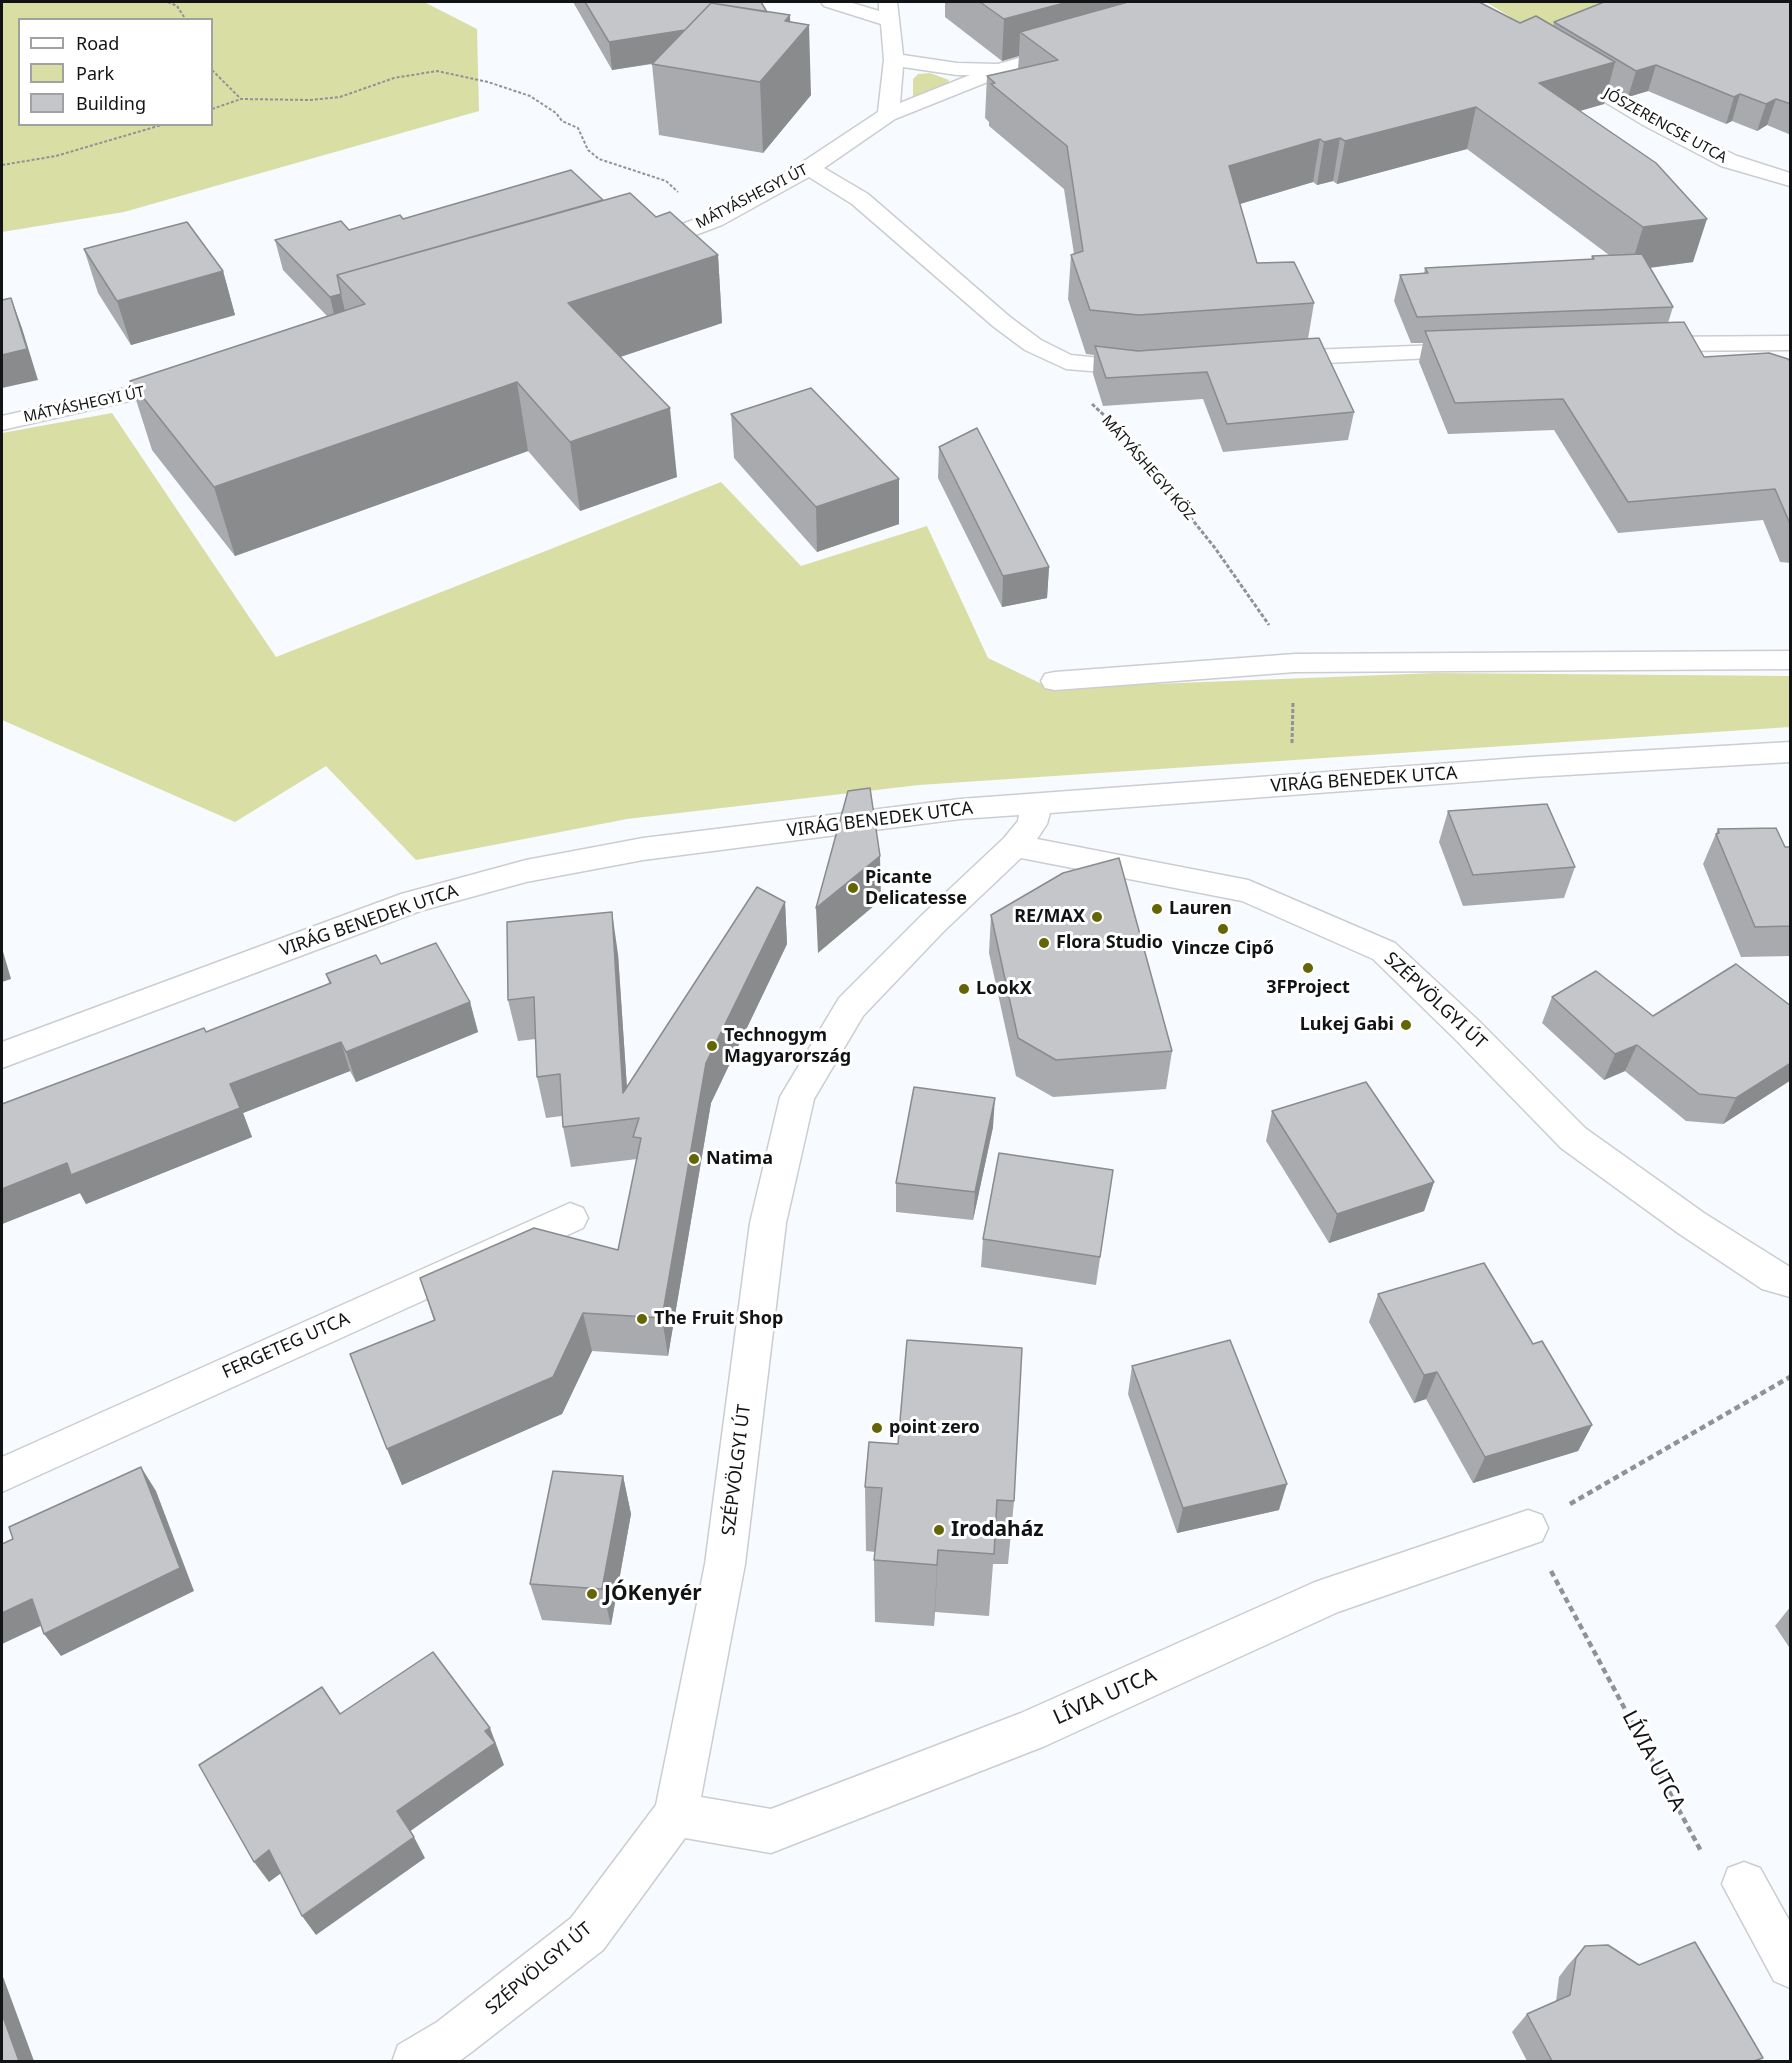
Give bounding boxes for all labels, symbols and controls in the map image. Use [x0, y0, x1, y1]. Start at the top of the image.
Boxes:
legend [18, 18, 213, 126]
text: Road [76, 31, 119, 55]
text: Park [76, 61, 114, 85]
street label: JÓSZERENCSE UTCA [1600, 85, 1730, 167]
text: Building [76, 91, 146, 115]
street label: MÁTYÁSHEGYI ÚT [693, 161, 811, 233]
street label: MÁTYÁSHEGYI ÚT [22, 383, 146, 427]
street label: MÁTYÁSHEGYI KÖZ [1098, 412, 1198, 524]
street label: VIRÁG BENEDEK UTCA [1270, 763, 1458, 797]
street label: VIRÁG BENEDEK UTCA [786, 798, 974, 842]
place label: Picante Delicatesse [865, 867, 967, 910]
street label: VIRÁG BENEDEK UTCA [277, 880, 461, 962]
marker: Picante Delicatesse [846, 881, 860, 895]
place label: Lauren [1169, 898, 1232, 920]
marker: Lauren [1150, 902, 1164, 916]
place label: RE/MAX [1014, 906, 1085, 928]
marker: RE/MAX [1090, 910, 1104, 924]
marker: Vincze Cipő [1216, 922, 1230, 936]
place label: Flora Studio [1056, 932, 1163, 954]
marker: Flora Studio [1037, 936, 1051, 950]
place label: Vincze Cipő [1172, 938, 1274, 960]
street label: SZÉPVÖLGYI ÚT [1379, 948, 1491, 1054]
marker: 3FProject [1301, 961, 1315, 975]
place label: 3FProject [1266, 977, 1350, 999]
place label: LookX [976, 978, 1032, 1000]
marker: LookX [957, 982, 971, 996]
place label: Lukej Gabi [1300, 1014, 1394, 1036]
marker: Lukej Gabi [1399, 1018, 1413, 1032]
place label: Technogym Magyarország [724, 1025, 851, 1068]
marker: Technogym Magyarország [705, 1039, 719, 1053]
place label: Natima [706, 1148, 773, 1170]
marker: Natima [687, 1152, 701, 1166]
street label: FERGETEG UTCA [219, 1308, 353, 1384]
place label: The Fruit Shop [654, 1308, 783, 1330]
marker: The Fruit Shop [635, 1312, 649, 1326]
street label: SZÉPVÖLGYI ÚT [718, 1403, 756, 1537]
place label: point zero [889, 1417, 980, 1439]
marker: point zero [870, 1421, 884, 1435]
place label: Irodaház [951, 1517, 1044, 1543]
marker: Irodaház [932, 1523, 946, 1537]
place label: JÓKenyér [604, 1581, 702, 1607]
marker: JÓKenyér [585, 1587, 599, 1601]
street label: LÍVIA UTCA [1050, 1663, 1160, 1731]
street label: LÍVIA UTCA [1616, 1707, 1690, 1815]
street label: SZÉPVÖLGYI ÚT [481, 1918, 597, 2020]

